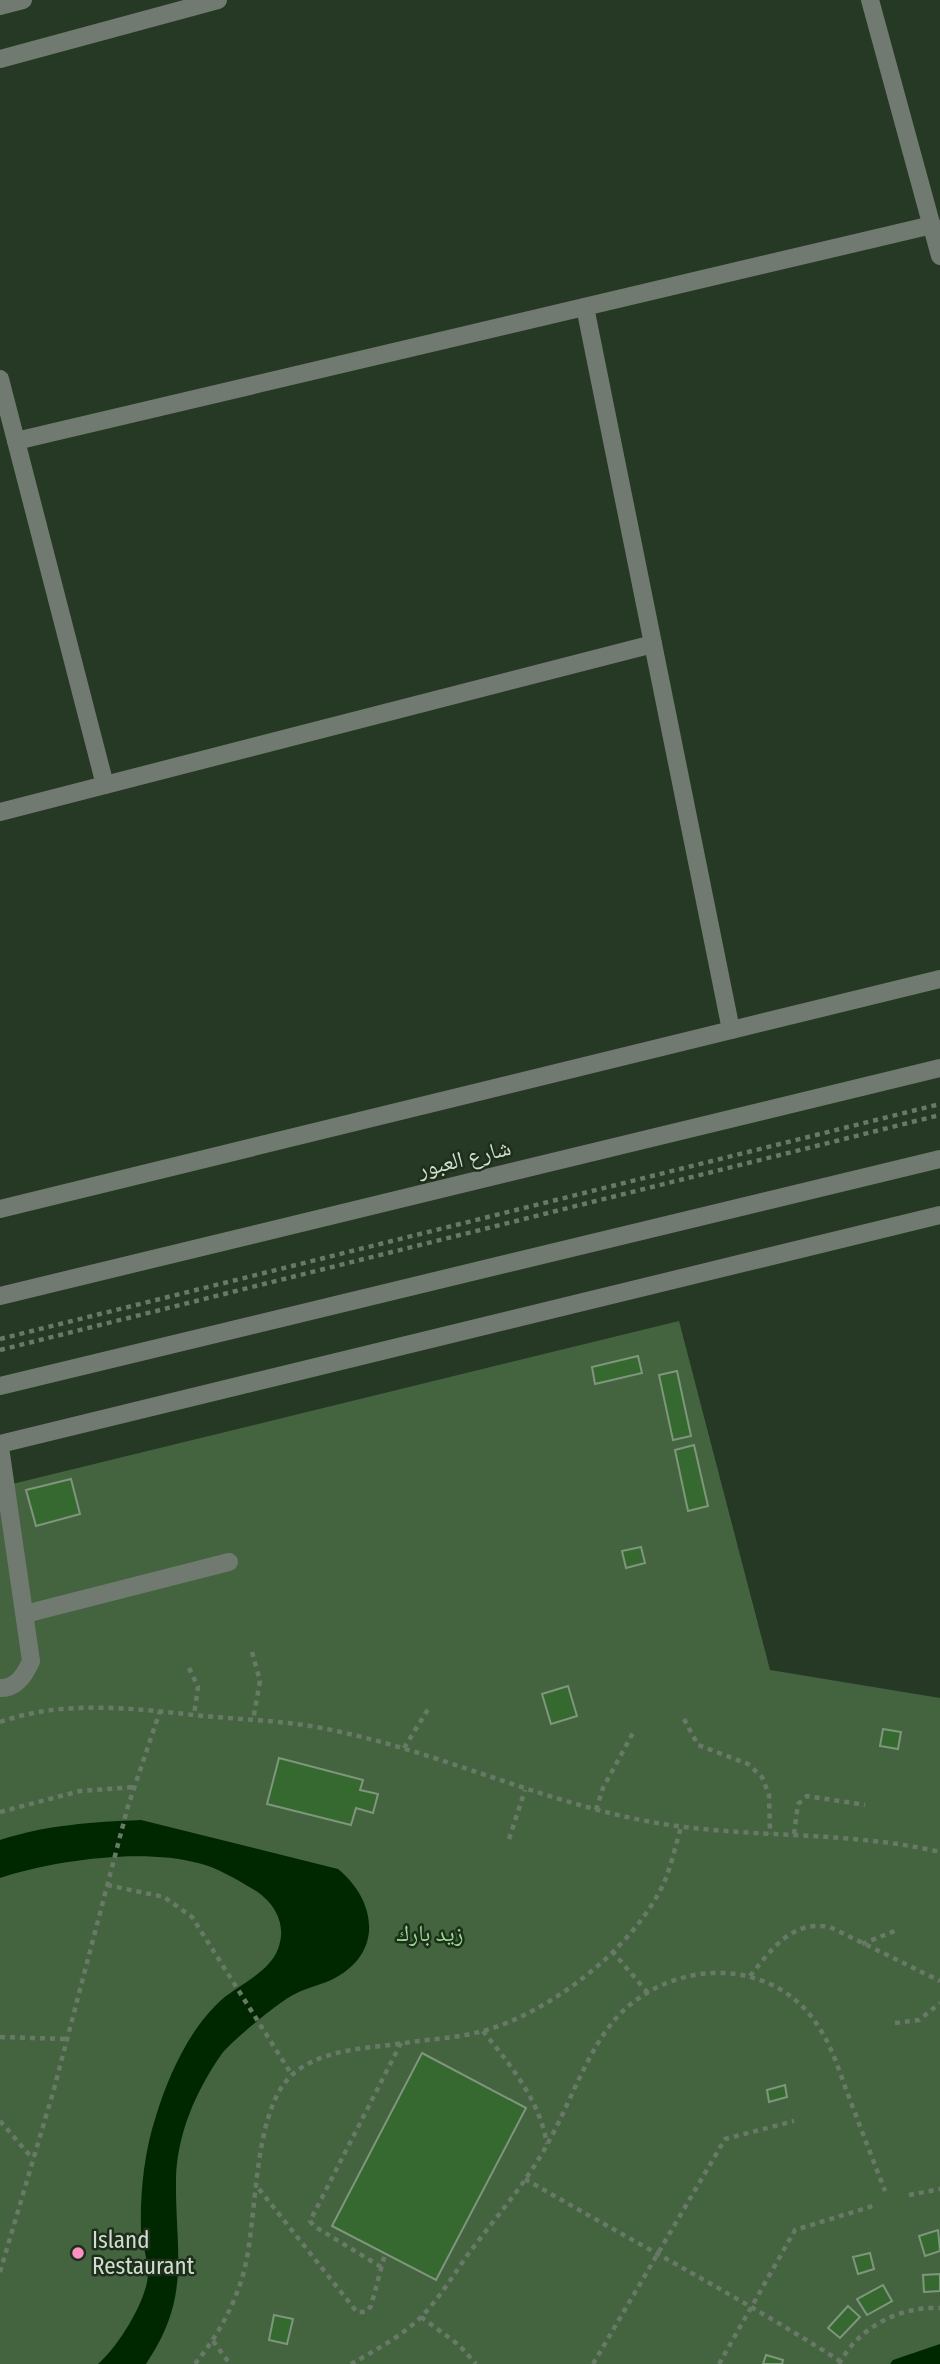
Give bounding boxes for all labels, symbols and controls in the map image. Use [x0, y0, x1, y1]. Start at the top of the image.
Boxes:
street label: شارع العبور [413, 1133, 514, 1184]
park label: زيد بارك [397, 1919, 463, 1947]
place label: Island Restaurant [92, 2226, 195, 2280]
marker: Island Restaurant [70, 2245, 86, 2261]

